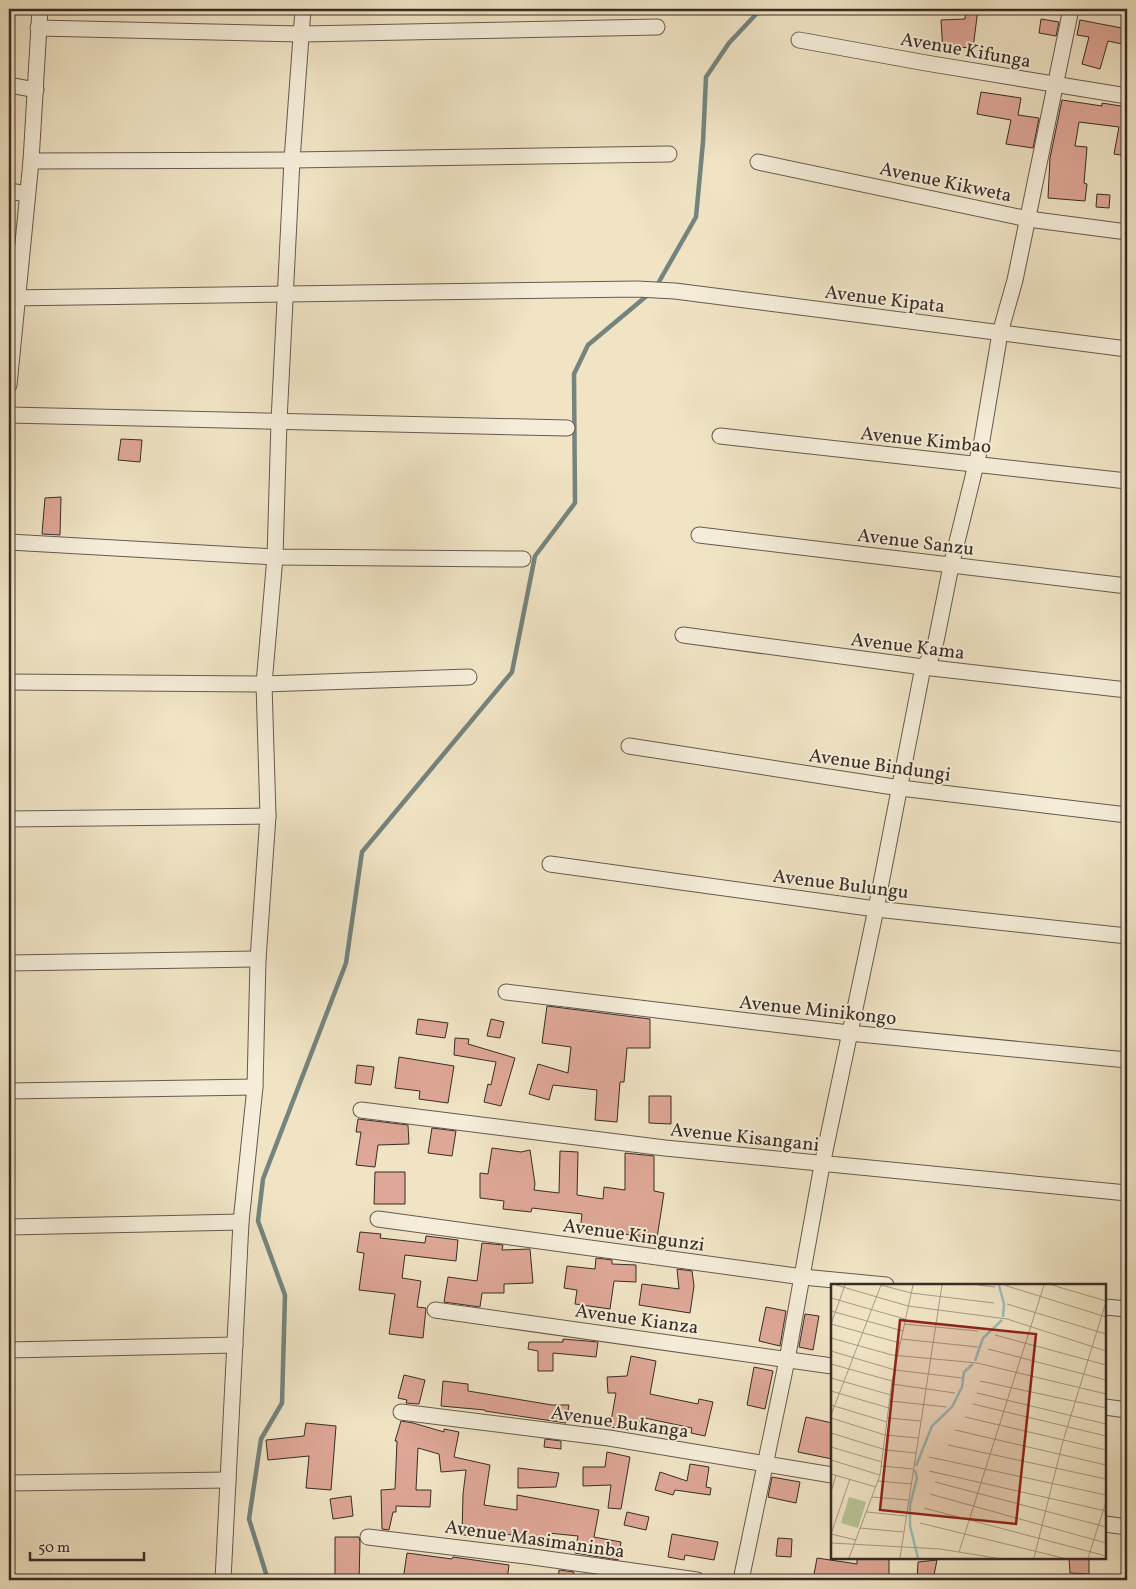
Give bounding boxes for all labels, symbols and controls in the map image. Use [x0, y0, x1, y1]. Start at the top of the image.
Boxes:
street label: Avenue Kifunga [898, 27, 1033, 75]
street label: Avenue Kikweta [877, 156, 1014, 210]
street label: Avenue Kipata [823, 280, 946, 320]
street label: Avenue Kimbao [859, 421, 992, 461]
street label: Avenue Sanzu [856, 523, 976, 563]
street label: Avenue Kama [849, 627, 966, 667]
street label: Avenue Bindungi [807, 743, 953, 789]
street label: Avenue Bulungu [771, 864, 910, 906]
street label: Avenue Minikongo [738, 990, 898, 1032]
street label: Avenue Kisangani [669, 1117, 821, 1159]
street label: Avenue Kingunzi [561, 1213, 707, 1259]
inset map [831, 1284, 1106, 1559]
street label: Avenue Kianza [573, 1298, 700, 1342]
street label: Avenue Bukanga [549, 1400, 690, 1446]
street label: Avenue Masimaninba [443, 1514, 626, 1565]
scale bar [30, 1529, 144, 1561]
text: 50 m [38, 1538, 70, 1559]

